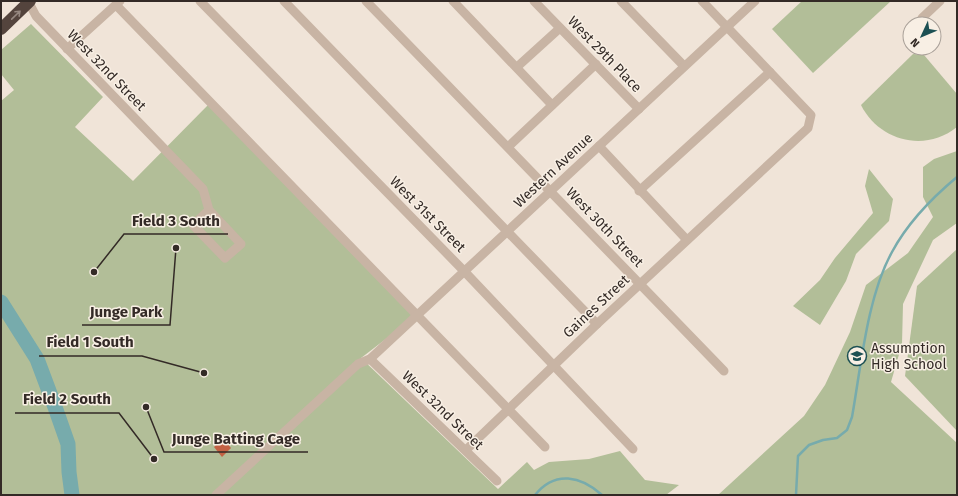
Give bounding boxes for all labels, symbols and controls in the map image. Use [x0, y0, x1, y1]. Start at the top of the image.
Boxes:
one-way arrow [11, 10, 21, 20]
street label: West 29th Place [564, 13, 645, 96]
north arrow [902, 16, 942, 56]
street label: West 32nd Street [64, 26, 150, 115]
text: N [908, 35, 922, 50]
street label: Western Avenue [510, 129, 596, 211]
street label: West 31st Street [386, 173, 470, 257]
street label: West 30th Street [562, 184, 648, 271]
callout: Field 3 South [124, 207, 228, 234]
text: Field 3 South [132, 212, 220, 230]
street label: Gaines Street [560, 271, 634, 341]
callout: Junge Park [82, 298, 170, 325]
text: Junge Park [89, 303, 163, 321]
callout: Field 1 South [39, 329, 142, 356]
text: Field 1 South [46, 333, 134, 351]
place label: Assumption High School [871, 340, 947, 373]
school or university icon: Assumption High School [846, 345, 868, 367]
street label: West 32nd Street [398, 367, 488, 454]
callout: Field 2 South [15, 386, 119, 413]
text: Field 2 South [23, 390, 111, 408]
callout: Junge Batting Cage [164, 425, 308, 452]
text: Junge Batting Cage [171, 430, 300, 448]

